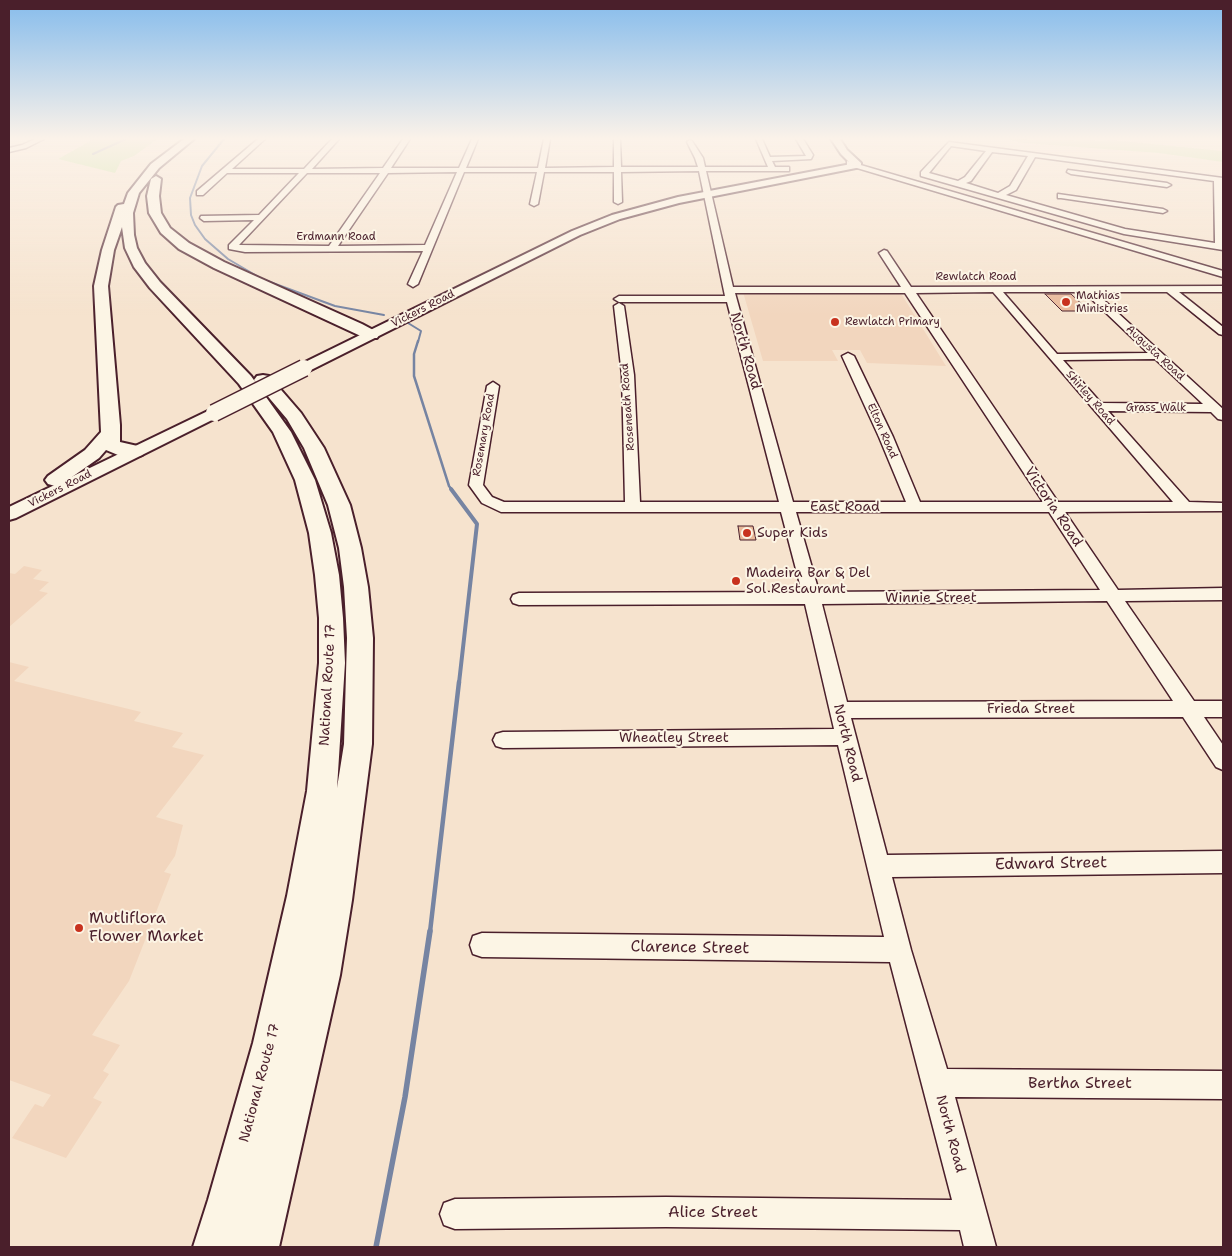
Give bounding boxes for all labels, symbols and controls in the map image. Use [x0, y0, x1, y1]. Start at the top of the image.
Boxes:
street label: Erdmann Road [296, 230, 376, 244]
street label: Rewlatch Road [935, 270, 1017, 284]
street label: Vickers Road [389, 287, 457, 331]
place label: Mathias Ministries [1076, 289, 1128, 315]
marker: Mathias Ministries [1060, 296, 1072, 308]
street label: North Road [726, 310, 764, 392]
place label: Rewlatch Primary [845, 315, 940, 329]
marker: Rewlatch Primary [829, 316, 841, 328]
street label: Augusta Road [1123, 323, 1187, 383]
street label: Roseneath Road [618, 363, 638, 451]
street label: Shirley Road [1063, 368, 1117, 428]
street label: Rosemary Road [470, 393, 498, 477]
street label: Elton Road [864, 401, 900, 461]
street label: Grass Walk [1126, 401, 1186, 415]
street label: Victoria Road [1020, 464, 1086, 550]
street label: Vickers Road [26, 467, 94, 511]
street label: East Road [810, 499, 880, 515]
place label: Super Kids [757, 525, 828, 541]
marker: Super Kids [741, 527, 753, 539]
place label: Madeira Bar & Del Sol Restaurant [746, 565, 870, 598]
marker: Madeira Bar & Del Sol Restaurant [730, 575, 742, 587]
street label: Winnie Street [885, 590, 977, 606]
street label: National Route 17 [316, 623, 340, 747]
street label: Frieda Street [987, 701, 1075, 717]
street label: North Road [829, 702, 865, 784]
street label: Wheatley Street [619, 730, 729, 746]
street label: Edward Street [995, 853, 1107, 875]
place label: Mutliflora Flower Market [89, 909, 204, 947]
marker: Mutliflora Flower Market [73, 922, 85, 934]
street label: Clarence Street [630, 937, 750, 959]
street label: National Route 17 [236, 1022, 284, 1144]
street label: Bertha Street [1028, 1074, 1132, 1094]
street label: North Road [932, 1093, 968, 1175]
street label: Alice Street [668, 1203, 758, 1223]

